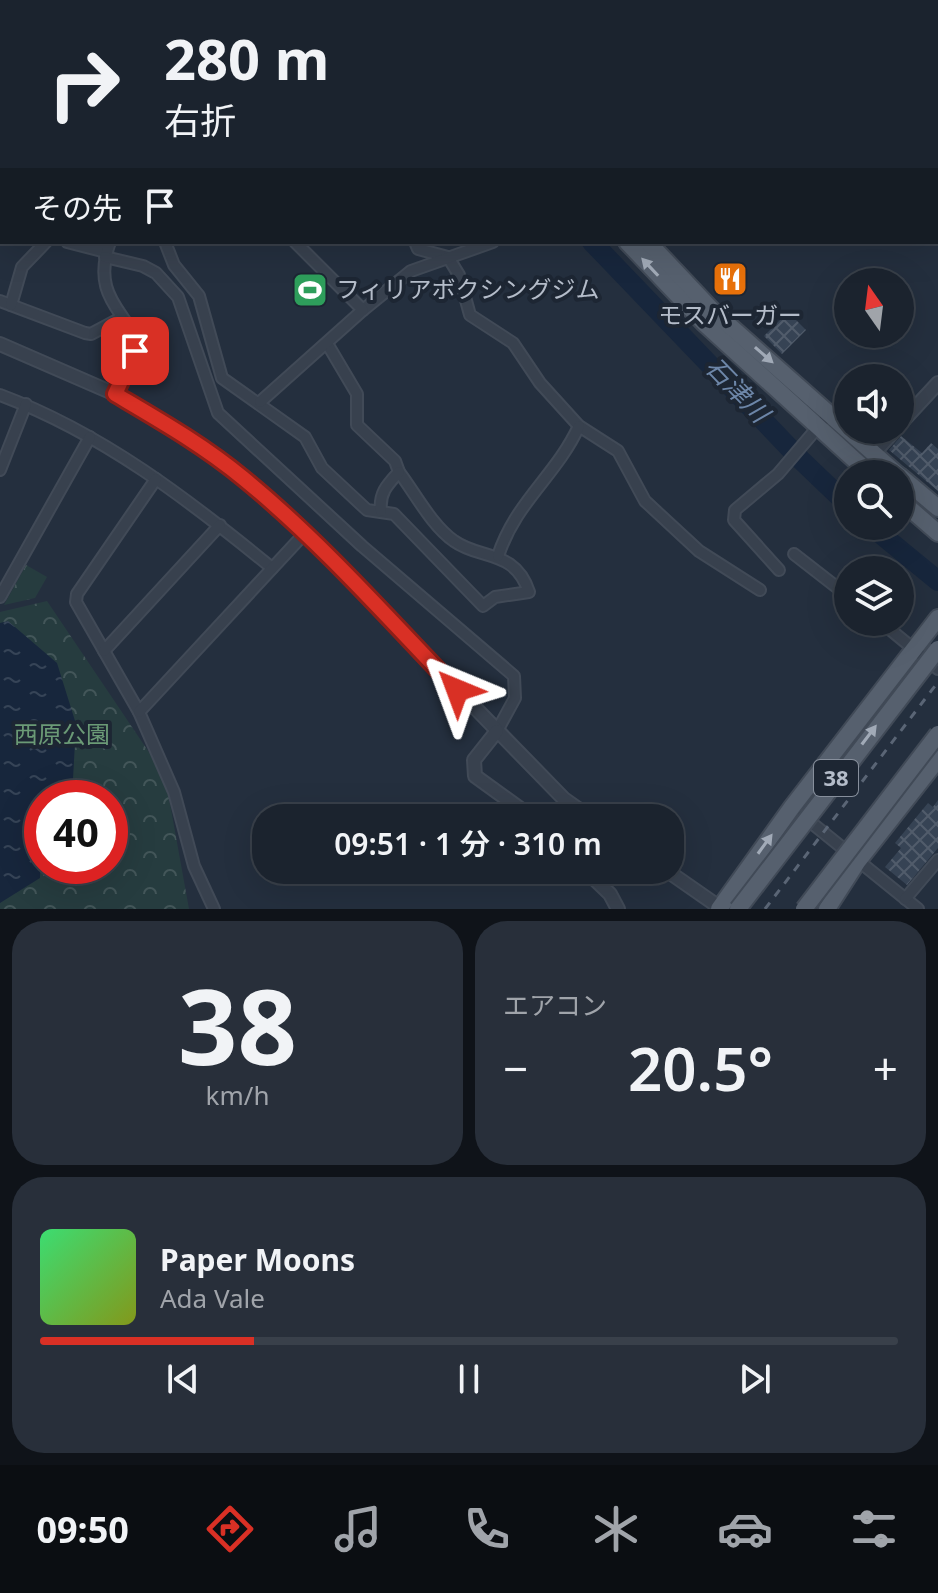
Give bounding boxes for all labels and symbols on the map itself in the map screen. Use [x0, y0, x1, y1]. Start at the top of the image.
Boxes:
one-way arrow [641, 258, 660, 277]
restaurant icon: モスバーガー [711, 260, 749, 298]
north arrow [834, 268, 914, 348]
sports icon: フィリアボクシングジム [291, 271, 329, 309]
place label: フィリアボクシングジム [336, 272, 600, 305]
place label: モスバーガー [658, 298, 802, 331]
pin [101, 317, 169, 385]
one-way arrow [754, 346, 773, 364]
water label: 石津川 [698, 349, 780, 432]
position arrow [415, 648, 499, 732]
park label: 西原公園 [14, 717, 110, 750]
one-way arrow [861, 725, 877, 745]
road number: 38 [814, 760, 858, 796]
speed limit sign: 40 [24, 780, 128, 884]
one-way arrow [757, 834, 772, 855]

